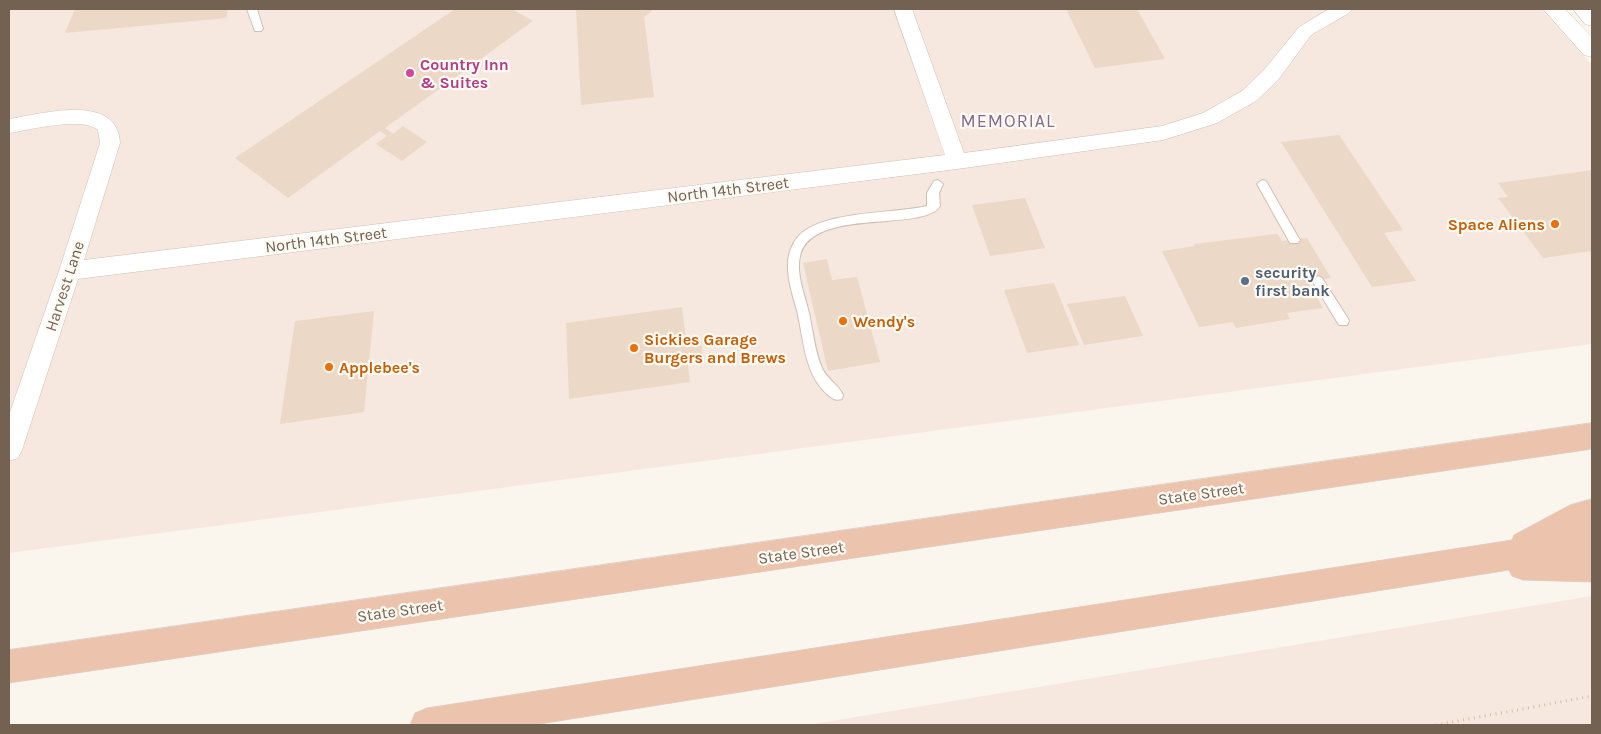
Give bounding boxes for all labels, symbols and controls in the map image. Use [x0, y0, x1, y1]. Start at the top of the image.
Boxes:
place label: Country Inn & Suites [420, 55, 509, 92]
marker: Country Inn & Suites [404, 67, 416, 79]
district label: MEMORIAL [960, 110, 1056, 132]
street label: North 14th Street [666, 173, 790, 206]
place label: Space Aliens [1448, 215, 1545, 234]
marker: Space Aliens [1549, 218, 1561, 230]
street label: North 14th Street [264, 223, 388, 256]
street label: Harvest Lane [41, 239, 88, 334]
place label: security first bank [1255, 263, 1330, 300]
marker: security first bank [1239, 275, 1251, 287]
place label: Wendy's [853, 312, 915, 331]
marker: Wendy's [837, 315, 849, 327]
place label: Sickies Garage Burgers and Brews [644, 330, 786, 367]
marker: Sickies Garage Burgers and Brews [628, 342, 640, 354]
place label: Applebee's [339, 358, 420, 377]
marker: Applebee's [323, 361, 335, 373]
street label: State Street [1157, 478, 1245, 509]
street label: State Street [757, 537, 845, 568]
street label: State Street [356, 595, 444, 626]

